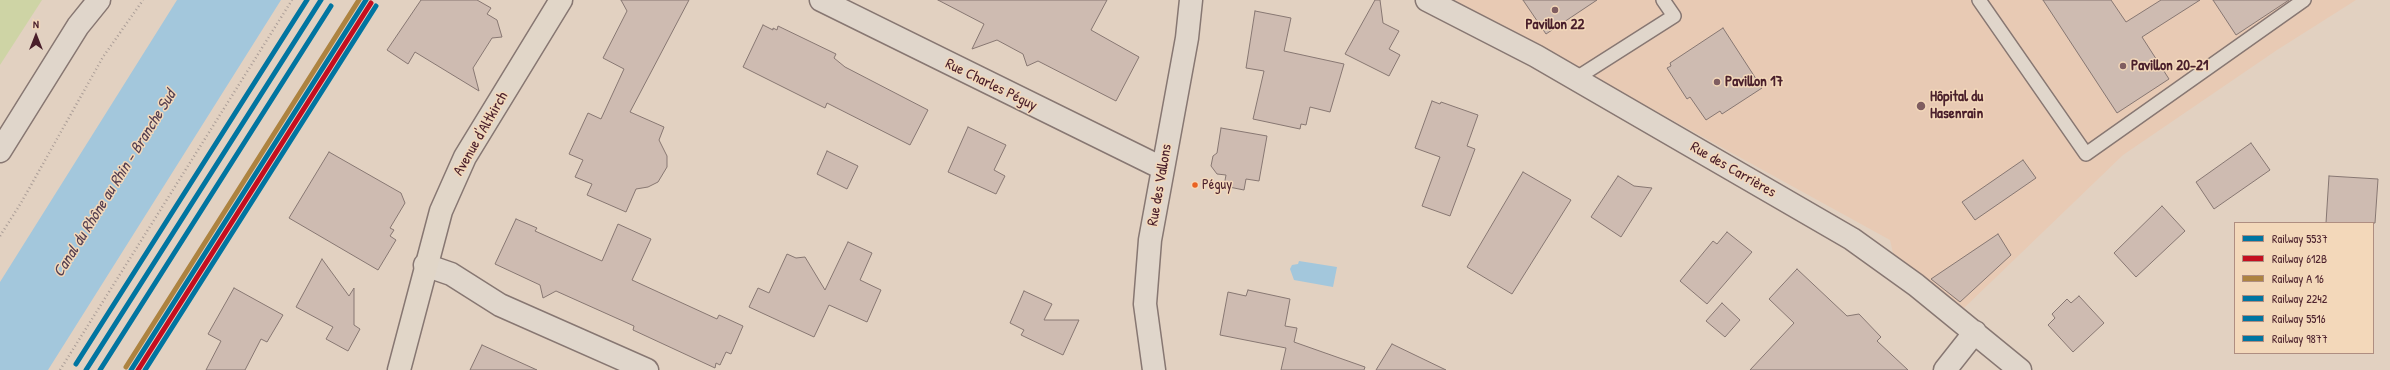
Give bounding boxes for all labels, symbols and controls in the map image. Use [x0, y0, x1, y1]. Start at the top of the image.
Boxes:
marker: Pavillon 22 [1550, 5, 1560, 15]
north arrow [16, 16, 56, 56]
place label: Pavillon 22 [1525, 16, 1585, 34]
text: N [33, 17, 39, 31]
street label: Rue Charles Péguy [942, 55, 1040, 115]
place label: Pavillon 20-21 [2131, 57, 2208, 75]
marker: Pavillon 20-21 [2118, 61, 2128, 71]
place label: Pavillon 17 [1725, 73, 1783, 91]
marker: Pavillon 17 [1712, 77, 1722, 87]
water label: Canal du Rhône au Rhin - Branche Sud [50, 87, 180, 281]
place label: Hôpital du Hasenrain [1930, 88, 1983, 123]
street label: Avenue d'Altkirch [450, 89, 512, 179]
marker: Hôpital du Hasenrain [1915, 100, 1927, 112]
street label: Rue des Carrières [1687, 138, 1779, 202]
street label: Rue des Vallons [1144, 143, 1176, 227]
place label: Péguy [1202, 177, 1232, 193]
marker: Péguy [1190, 180, 1200, 190]
legend [2234, 222, 2374, 354]
text: Railway 5537 [2272, 230, 2328, 247]
text: Railway 612B [2272, 250, 2327, 267]
text: Railway A 16 [2272, 270, 2324, 287]
text: Railway 2242 [2272, 290, 2327, 307]
text: Railway 5516 [2272, 310, 2325, 327]
text: Railway 9877 [2272, 330, 2328, 347]

